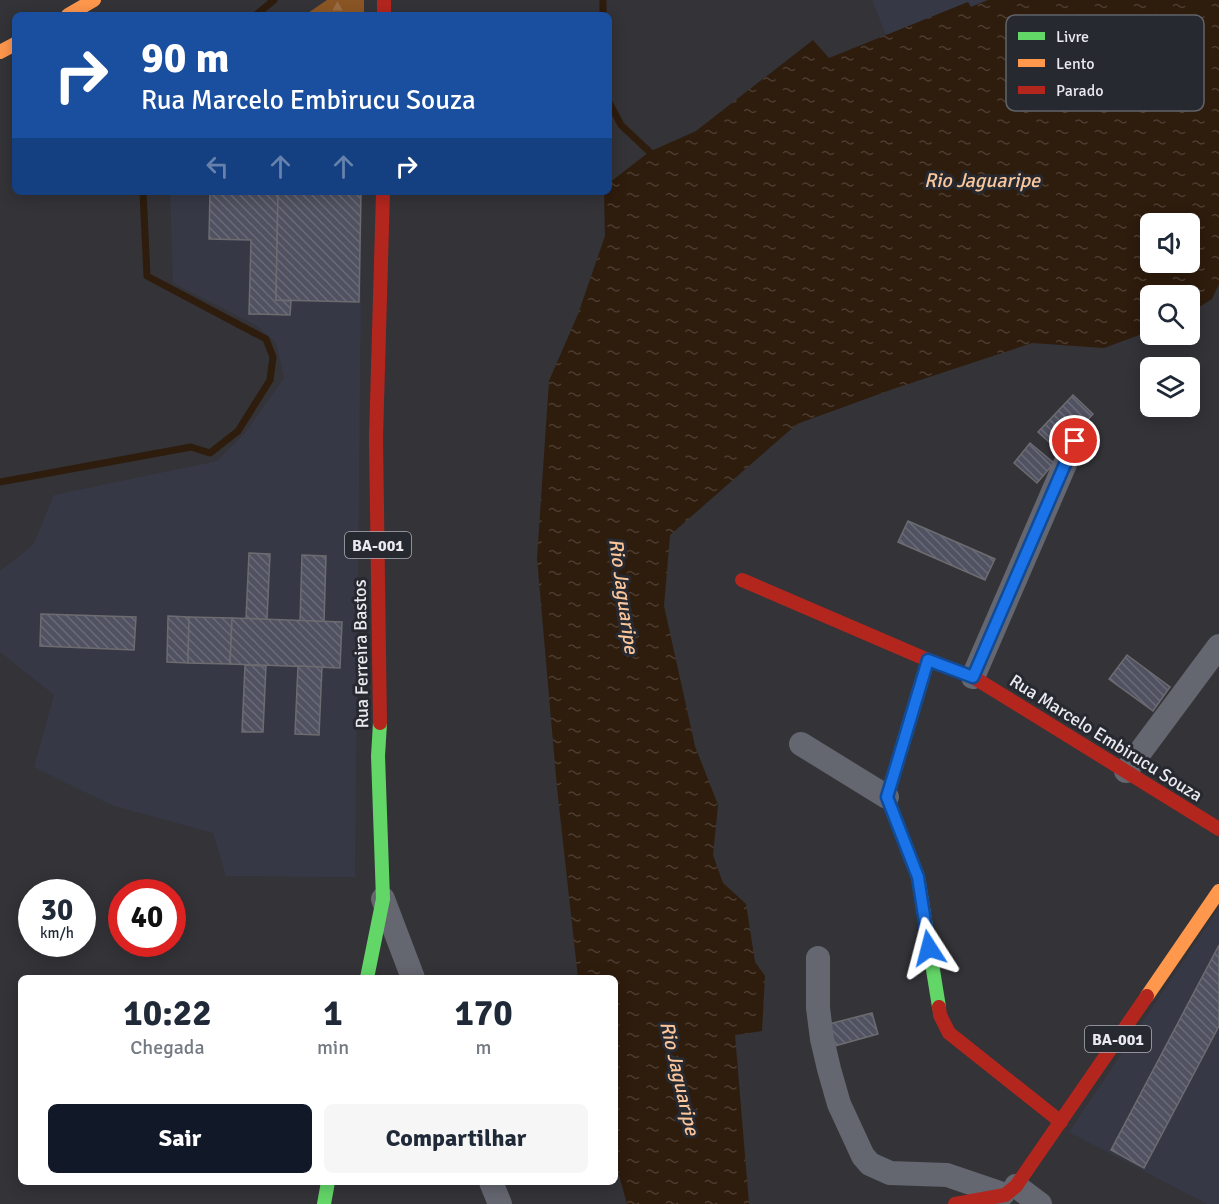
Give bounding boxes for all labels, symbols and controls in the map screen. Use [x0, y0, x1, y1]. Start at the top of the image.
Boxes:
legend [1006, 15, 1204, 111]
text: Livre [1056, 27, 1089, 47]
text: 90 m [141, 33, 230, 84]
icon: right [42, 36, 120, 114]
text: Lento [1056, 54, 1094, 74]
text: Parado [1056, 81, 1103, 101]
text: Rua Marcelo Embirucu Souza [141, 84, 476, 117]
icon: left [201, 150, 234, 183]
icon: ahead [264, 150, 297, 183]
icon: ahead [327, 150, 360, 183]
icon: right [390, 150, 423, 183]
water label: Rio Jaguaripe [924, 168, 1041, 193]
map controls [1140, 213, 1200, 417]
button: sound [1140, 213, 1200, 273]
button: search [1140, 285, 1200, 345]
button: layers [1140, 357, 1200, 417]
pin [1049, 415, 1100, 466]
icon: arrive [1058, 424, 1091, 457]
road number: BA-001 [345, 532, 411, 558]
water label: Rio Jaguaripe [603, 537, 644, 656]
street label: Rua Ferreira Bastos [349, 579, 373, 729]
street label: Rua Marcelo Embirucu Souza [1006, 670, 1206, 806]
speed limit sign: 40 [108, 879, 186, 957]
text: 30 [41, 892, 73, 929]
position arrow [897, 916, 961, 980]
text: km/h [40, 924, 74, 942]
text: 10:22 [123, 991, 212, 1036]
text: 1 [323, 991, 343, 1036]
text: 170 [454, 991, 513, 1036]
water label: Rio Jaguaripe [654, 1019, 705, 1138]
road number: BA-001 [1085, 1026, 1151, 1052]
text: Chegada [130, 1035, 205, 1060]
text: min [317, 1035, 349, 1060]
text: m [476, 1035, 492, 1060]
button: Sair [48, 1104, 312, 1173]
button: Compartilhar [324, 1104, 588, 1173]

